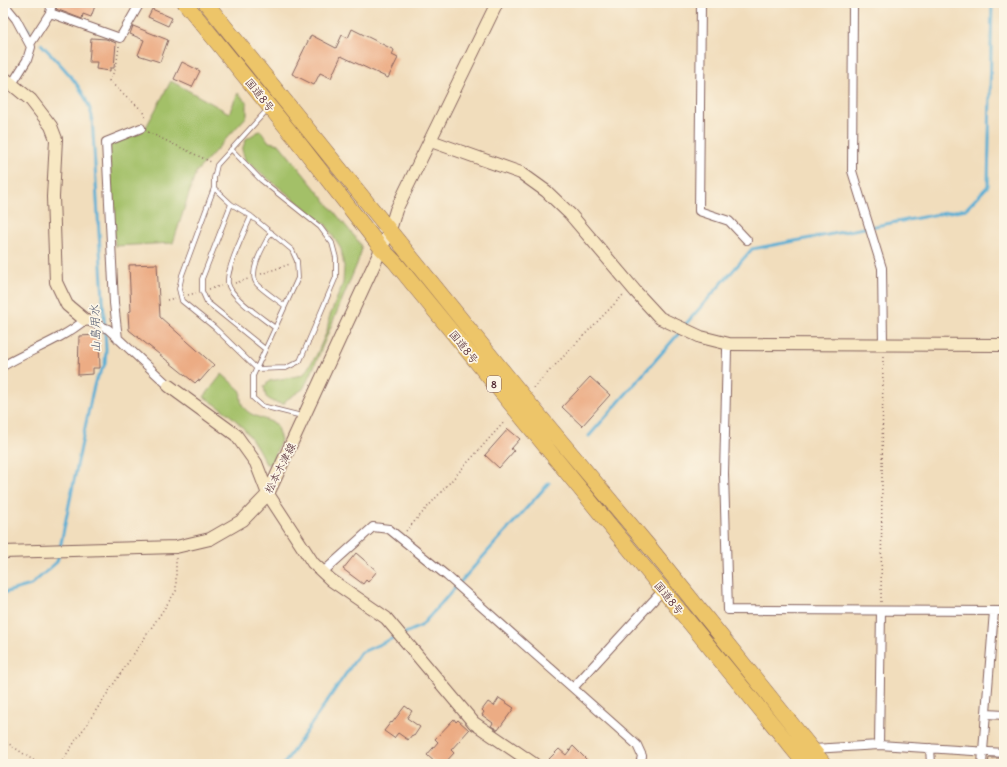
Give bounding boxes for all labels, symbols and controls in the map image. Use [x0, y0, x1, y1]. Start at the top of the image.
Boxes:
street label: 国道8号 [242, 75, 278, 115]
water label: 山島用水 [87, 305, 103, 353]
street label: 国道8号 [446, 327, 482, 367]
road number: 8 [487, 376, 501, 392]
street label: 松本木津線 [261, 440, 299, 496]
street label: 国道8号 [651, 578, 687, 618]

